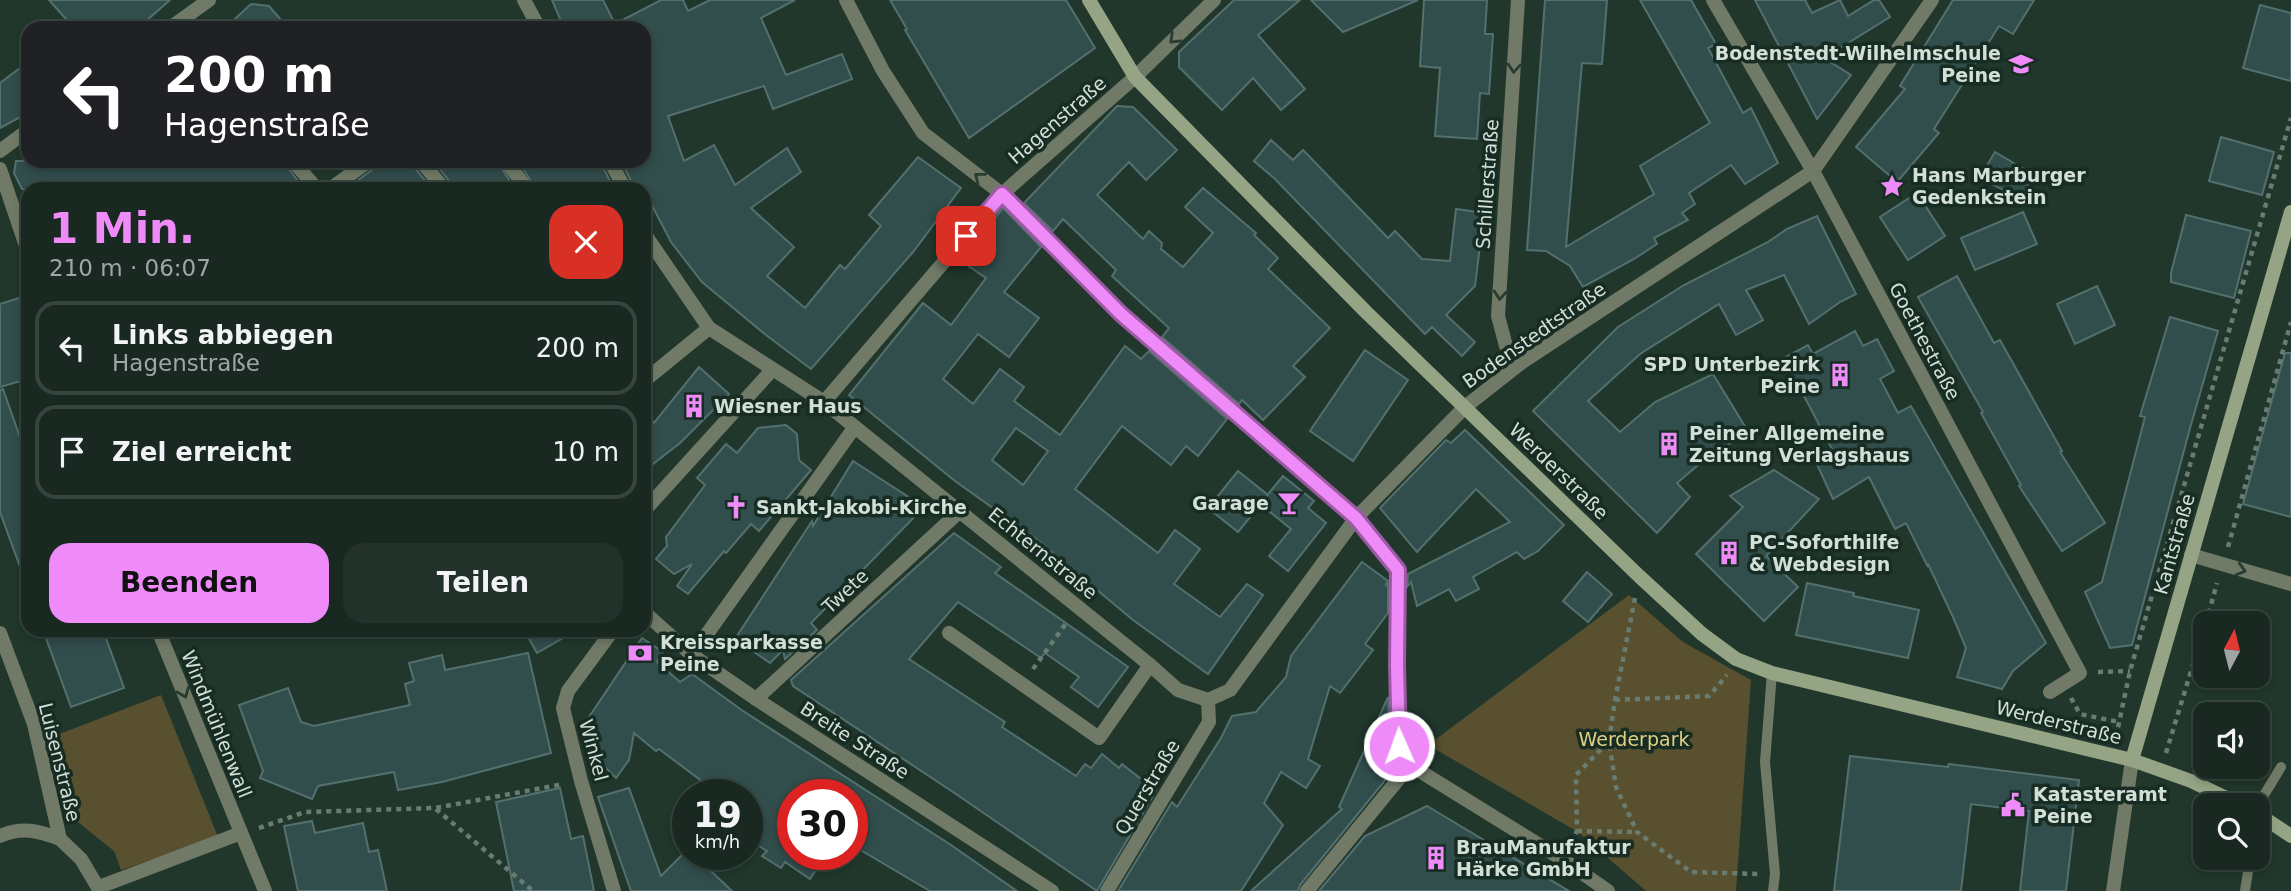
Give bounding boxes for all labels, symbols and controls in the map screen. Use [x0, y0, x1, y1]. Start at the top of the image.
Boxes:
one-way arrow [1170, 30, 1183, 43]
place label: Bodenstedt-Wilhelmschule Peine [1715, 42, 2001, 86]
text: 200 m [164, 47, 334, 104]
icon: left [49, 49, 140, 140]
school or university icon: Bodenstedt-Wilhelmschule Peine [2007, 50, 2035, 78]
one-way arrow [1506, 63, 1521, 74]
street label: Hagenstraße [1004, 72, 1110, 168]
text: Hagenstraße [164, 106, 370, 144]
street label: Schillerstraße [1471, 118, 1503, 250]
place label: Hans Marburger Gedenkstein [1912, 164, 2086, 208]
one-way arrow [974, 172, 987, 185]
place icon: Hans Marburger Gedenkstein [1878, 172, 1906, 200]
text: 1 Min. [49, 204, 195, 253]
button: close [549, 205, 623, 279]
pin [936, 206, 996, 266]
icon: arrive [947, 217, 985, 255]
text: 210 m · 06:07 [49, 255, 211, 281]
street label: Bodenstedtstraße [1458, 277, 1610, 393]
street label: Goethestraße [1885, 279, 1965, 403]
one-way arrow [1492, 290, 1507, 301]
text: Links abbiegen [112, 320, 334, 350]
icon: left [53, 329, 91, 367]
text: 200 m [536, 333, 619, 363]
text: Hagenstraße [112, 350, 260, 376]
place label: SPD Unterbezirk Peine [1644, 353, 1820, 397]
building icon: SPD Unterbezirk Peine [1826, 361, 1854, 389]
building icon: Wiesner Haus [680, 392, 708, 420]
place label: Wiesner Haus [714, 395, 862, 417]
street label: Werderstraße [1505, 418, 1613, 524]
place label: Peiner Allgemeine Zeitung Verlagshaus [1689, 422, 1910, 466]
building icon: Peiner Allgemeine Zeitung Verlagshaus [1655, 430, 1683, 458]
icon: arrive [53, 433, 91, 471]
text: Ziel erreicht [112, 437, 292, 467]
text: 10 m [552, 437, 619, 467]
bar icon: Garage [1275, 489, 1303, 517]
street label: Kantstraße [2149, 491, 2199, 597]
place label: Garage [1192, 492, 1269, 514]
church icon: Sankt-Jakobi-Kirche [722, 493, 750, 521]
place label: Sankt-Jakobi-Kirche [756, 496, 967, 518]
street label: Echternstraße [984, 502, 1102, 604]
place label: PC-Soforthilfe & Webdesign [1749, 531, 1899, 575]
building icon: PC-Soforthilfe & Webdesign [1715, 539, 1743, 567]
button: Beenden [49, 543, 329, 623]
button: Teilen [343, 543, 623, 623]
one-way arrow [2235, 561, 2247, 576]
street label: Twete [817, 564, 873, 618]
north arrow [2193, 611, 2270, 688]
map controls [2193, 611, 2270, 870]
place label: Kreissparkasse Peine [660, 631, 823, 675]
bank icon: Kreissparkasse Peine [626, 639, 654, 667]
street label: Windmühlenwall [177, 647, 257, 801]
one-way arrow [176, 686, 190, 699]
street label: Werderstraße [1994, 696, 2124, 748]
street label: Breite Straße [797, 697, 913, 783]
street label: Luisenstraße [35, 700, 85, 824]
button: sound [2193, 702, 2270, 779]
position arrow [1362, 709, 1436, 783]
street label: Winkel [575, 717, 613, 783]
park label: Werderpark [1579, 728, 1689, 750]
street label: Querstraße [1110, 735, 1184, 839]
speed limit sign: 30 [777, 779, 868, 870]
place label: Katasteramt Peine [2033, 783, 2167, 827]
public building icon: Katasteramt Peine [1999, 791, 2027, 819]
button: search [2193, 793, 2270, 870]
text: 19 [693, 795, 742, 835]
text: km/h [695, 831, 740, 852]
place label: BrauManufaktur Härke GmbH [1456, 836, 1631, 880]
building icon: BrauManufaktur Härke GmbH [1422, 844, 1450, 872]

